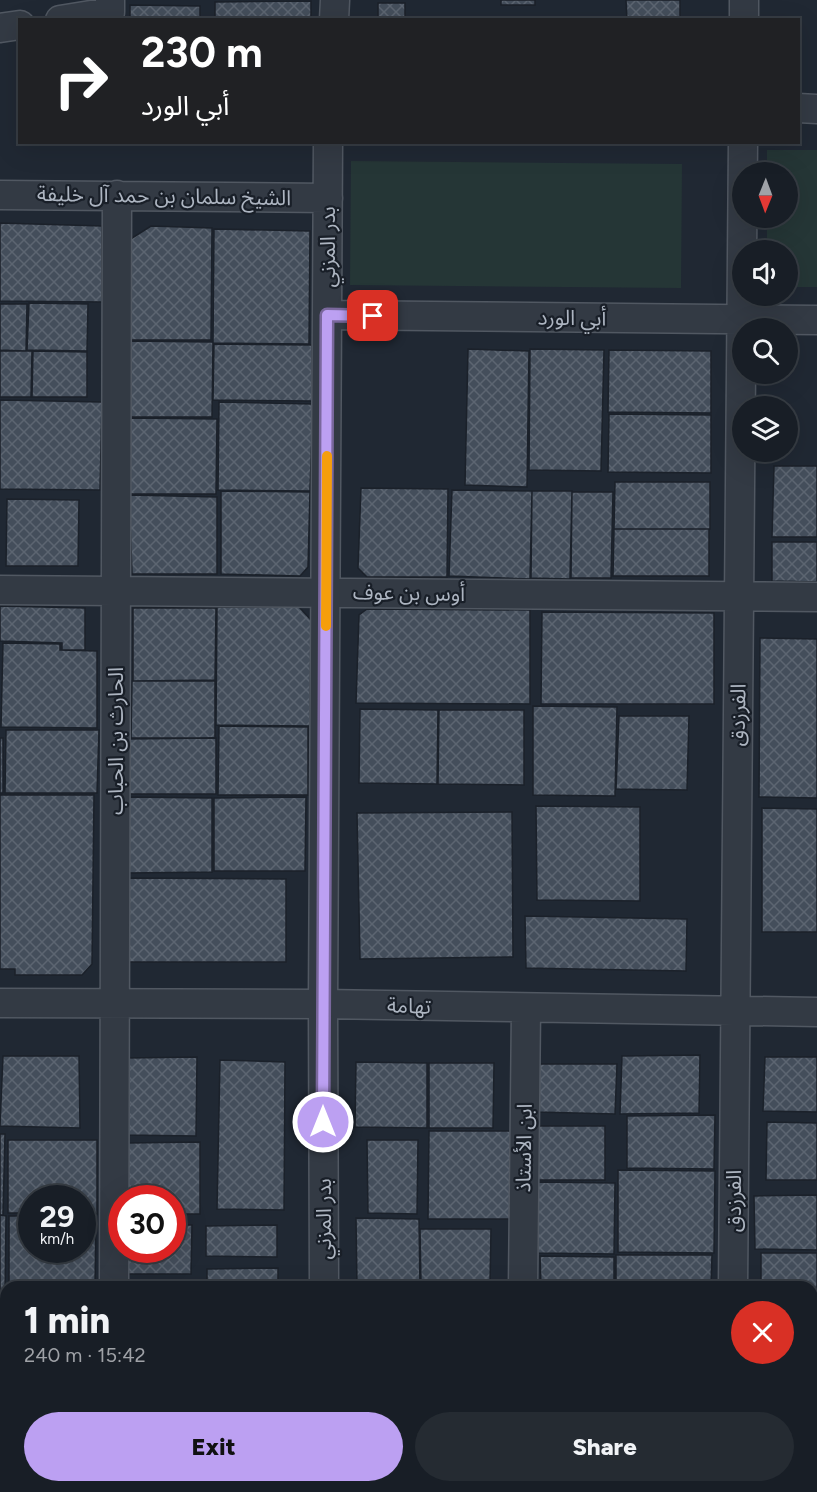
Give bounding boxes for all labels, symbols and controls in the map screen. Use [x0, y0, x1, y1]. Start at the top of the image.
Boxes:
text: 230 m [141, 27, 263, 78]
icon: right [42, 42, 120, 120]
text: أبي الورد [141, 89, 229, 122]
north arrow [732, 162, 798, 228]
map controls [732, 162, 798, 462]
street label: الشيخ سلمان بن حمد آل خليفة [37, 181, 291, 213]
street label: بدر المزني [315, 206, 344, 288]
button: sound [732, 240, 798, 306]
pin [347, 290, 398, 341]
icon: arrive [356, 299, 389, 332]
street label: أبي الورد [537, 304, 607, 334]
button: search [732, 318, 798, 384]
button: layers [732, 396, 798, 462]
street label: أوس بن عوف [353, 579, 465, 606]
street label: الحارث بن الحباب [103, 667, 128, 815]
street label: الفرزدق [724, 684, 751, 746]
street label: تهامة [386, 992, 432, 1019]
position arrow [291, 1090, 355, 1154]
street label: ابن الأستاذ [510, 1103, 537, 1193]
street label: الفرزدق [721, 1170, 746, 1232]
street label: بدر المزني [311, 1178, 340, 1260]
speed limit sign: 30 [108, 1185, 186, 1263]
text: 29 [40, 1198, 74, 1235]
text: km/h [40, 1230, 74, 1248]
text: 1 min [24, 1299, 110, 1342]
button: close [731, 1301, 794, 1364]
text: 240 m · 15:42 [24, 1343, 146, 1367]
button: Exit [24, 1412, 403, 1481]
button: Share [415, 1412, 794, 1481]

